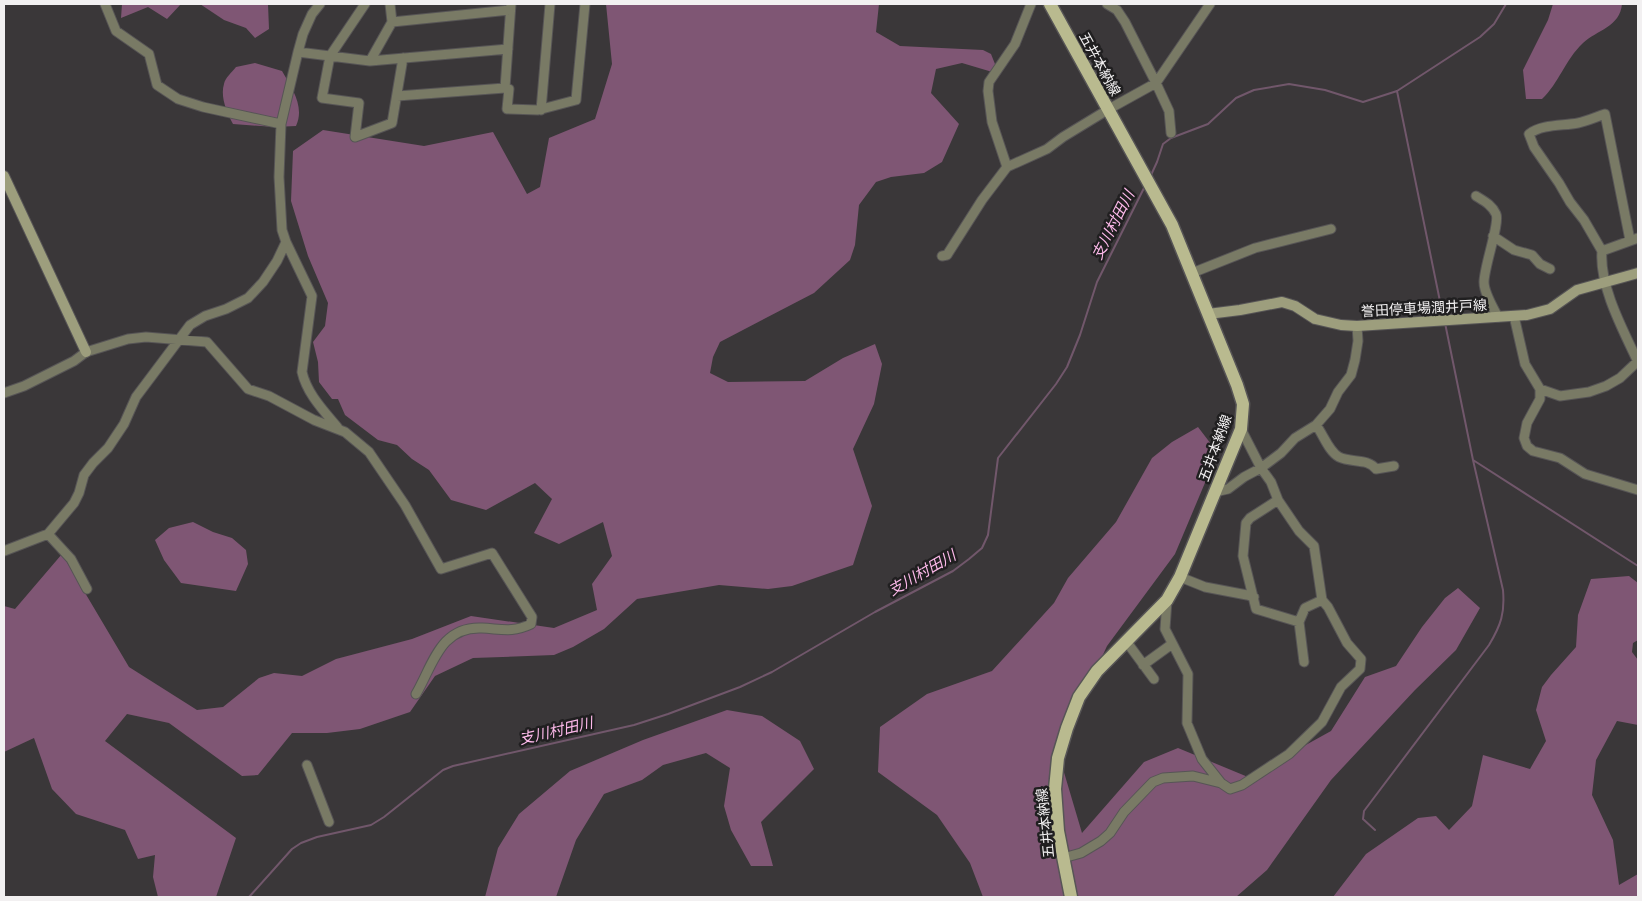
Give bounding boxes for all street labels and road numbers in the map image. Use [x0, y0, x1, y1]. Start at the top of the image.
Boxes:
street label: 五井本納線 [1076, 30, 1124, 98]
street label: 誉田停車場潤井戸線 [1361, 297, 1487, 319]
street label: 五井本納線 [1196, 412, 1234, 484]
street label: 五井本納線 [1033, 787, 1057, 859]

